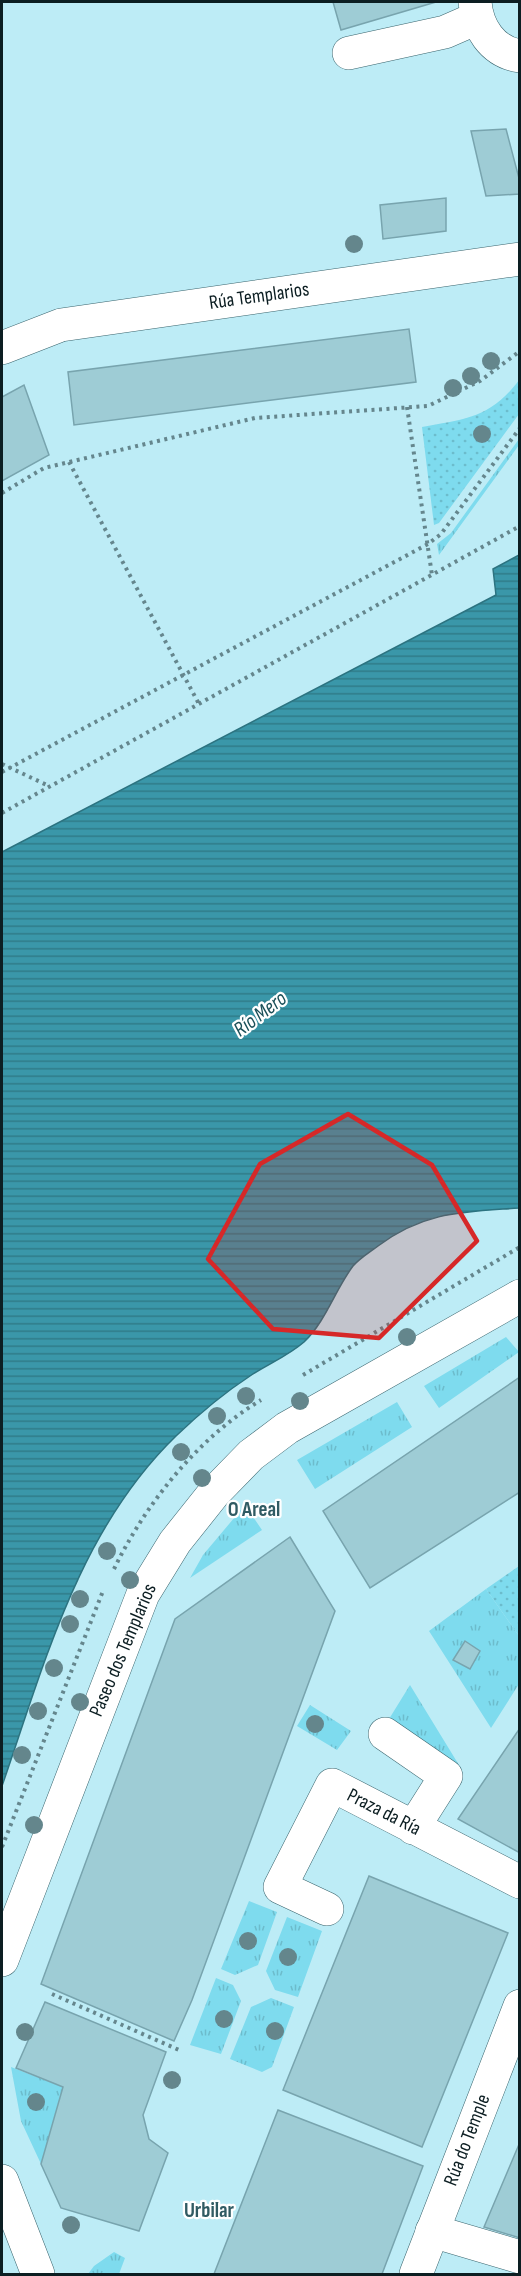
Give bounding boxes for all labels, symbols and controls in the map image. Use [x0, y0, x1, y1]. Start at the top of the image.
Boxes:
street label: Rúa Templarios [207, 277, 311, 315]
water label: Río Mero [229, 986, 292, 1042]
district label: O Areal [228, 1497, 280, 1522]
street label: Paseo dos Templarios [84, 1580, 162, 1720]
street label: Praza da Ría [343, 1783, 425, 1841]
street label: Rúa do Temple [439, 2091, 495, 2189]
district label: Urbilar [184, 2198, 235, 2223]

